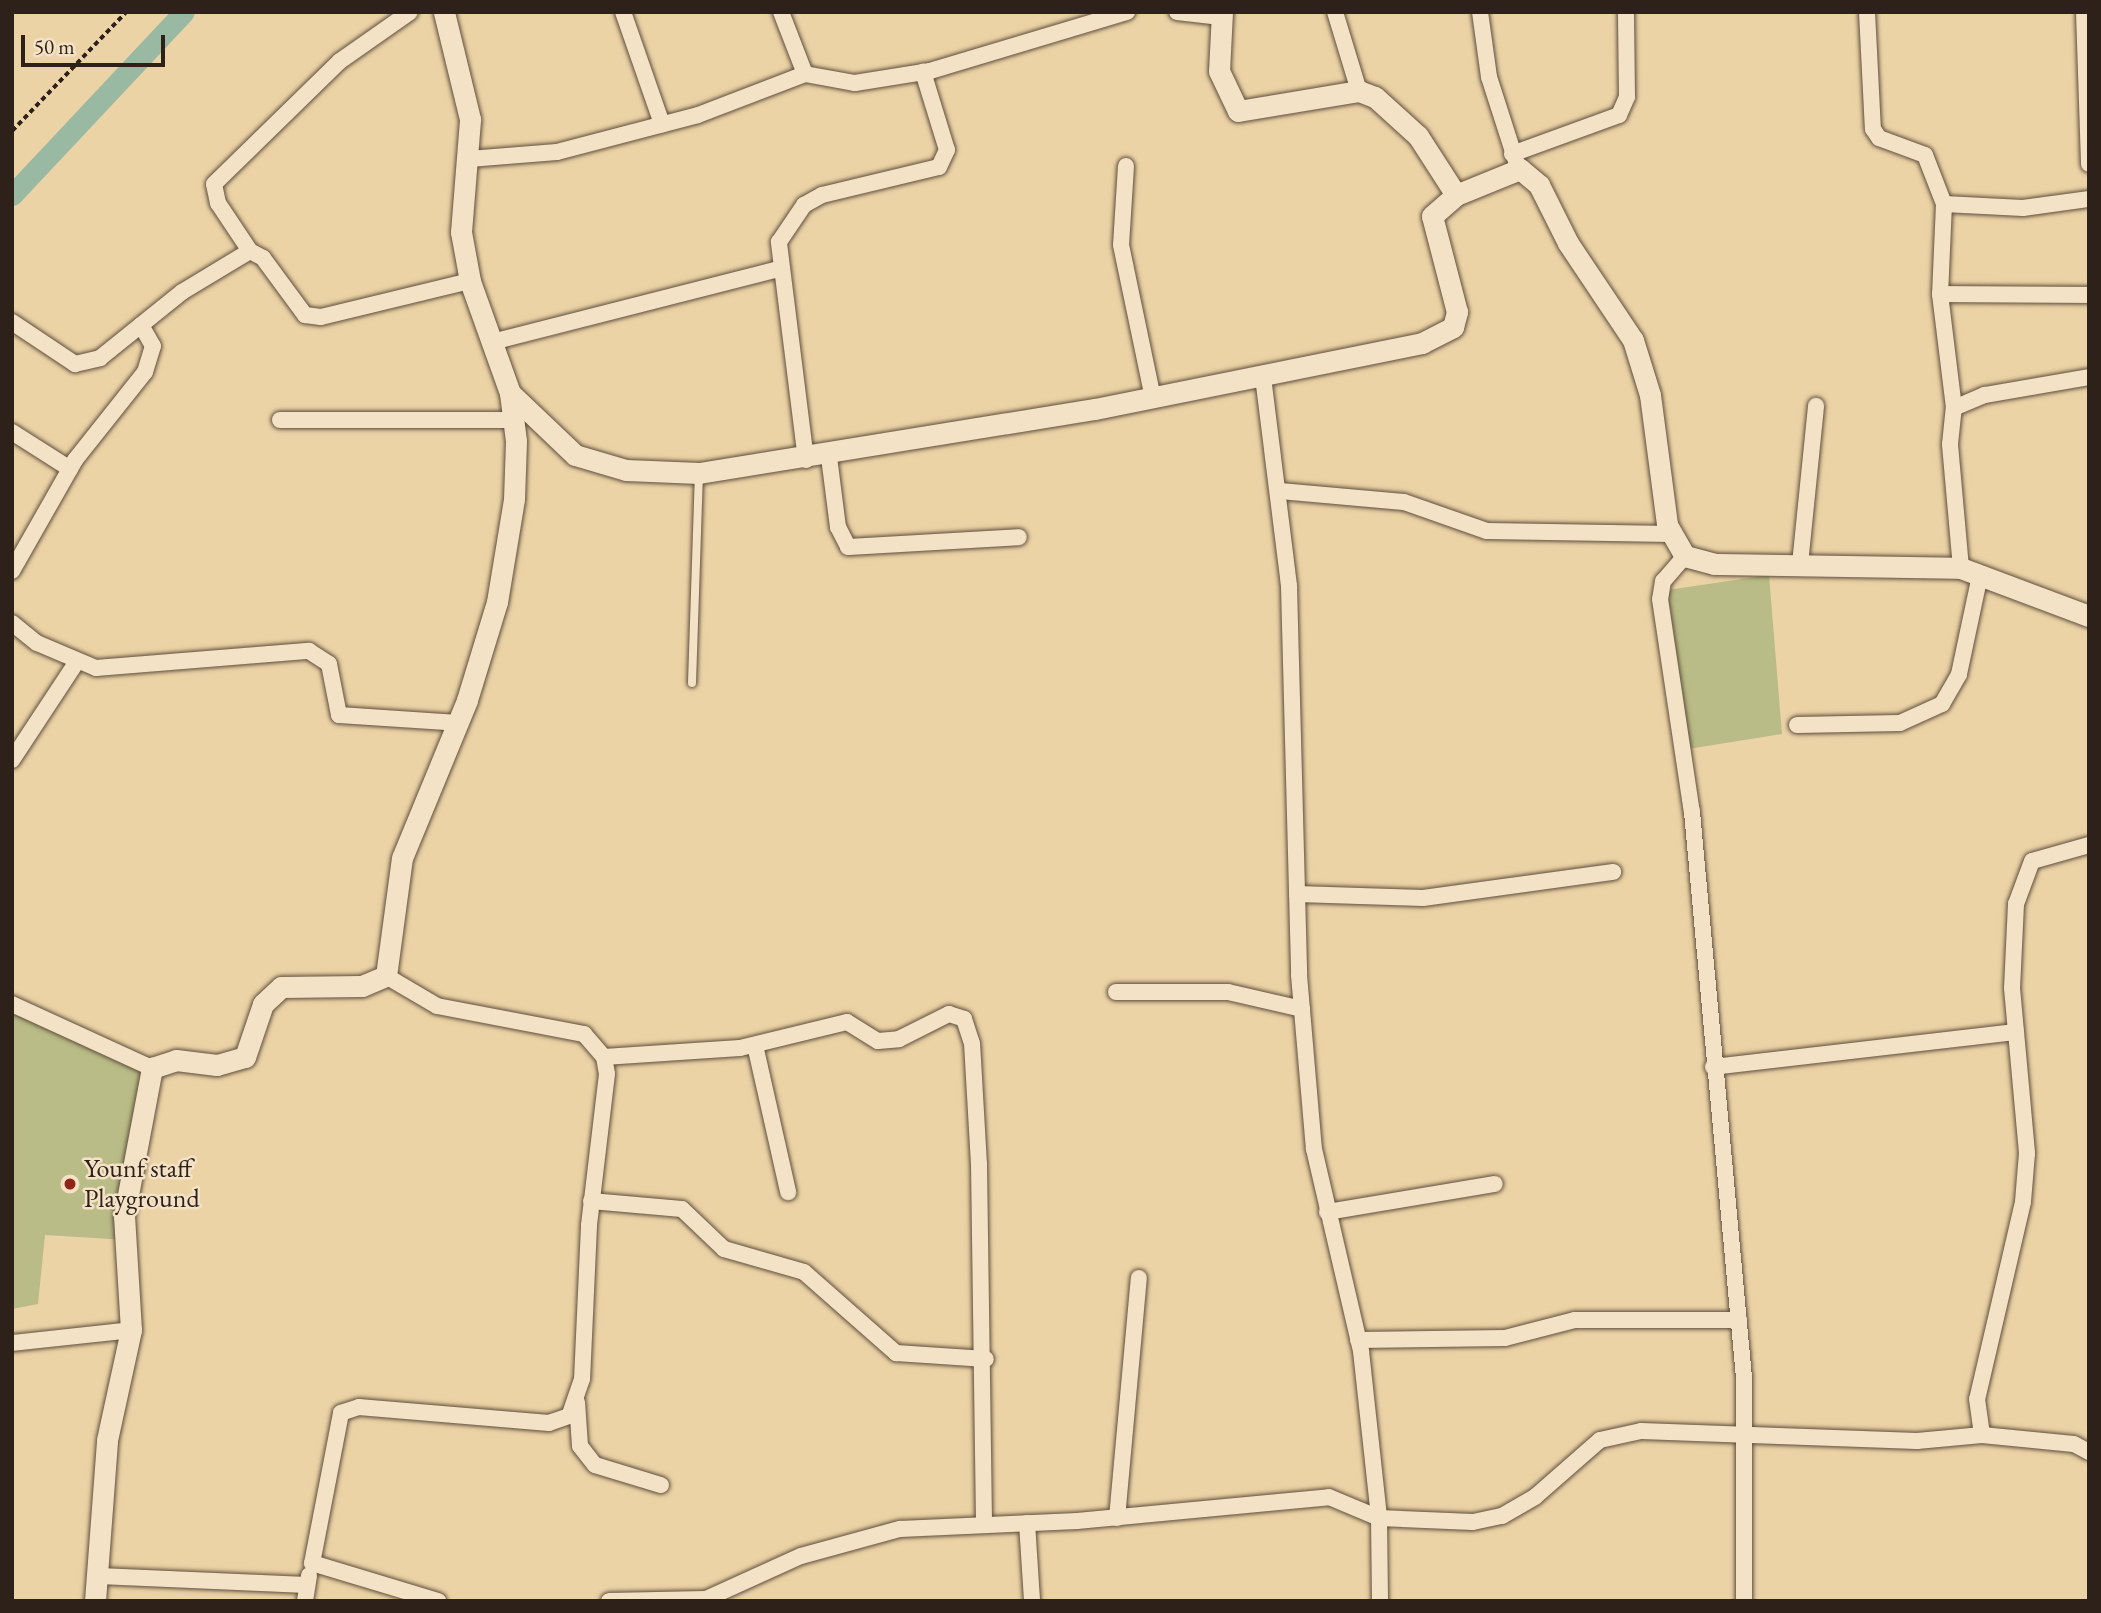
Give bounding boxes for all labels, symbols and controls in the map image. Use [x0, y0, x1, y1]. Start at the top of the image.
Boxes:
scale bar [24, 21, 168, 65]
text: 50 m [34, 33, 75, 60]
place label: Younf staff Playground [84, 1153, 200, 1214]
marker: Younf staff Playground [62, 1176, 78, 1192]

